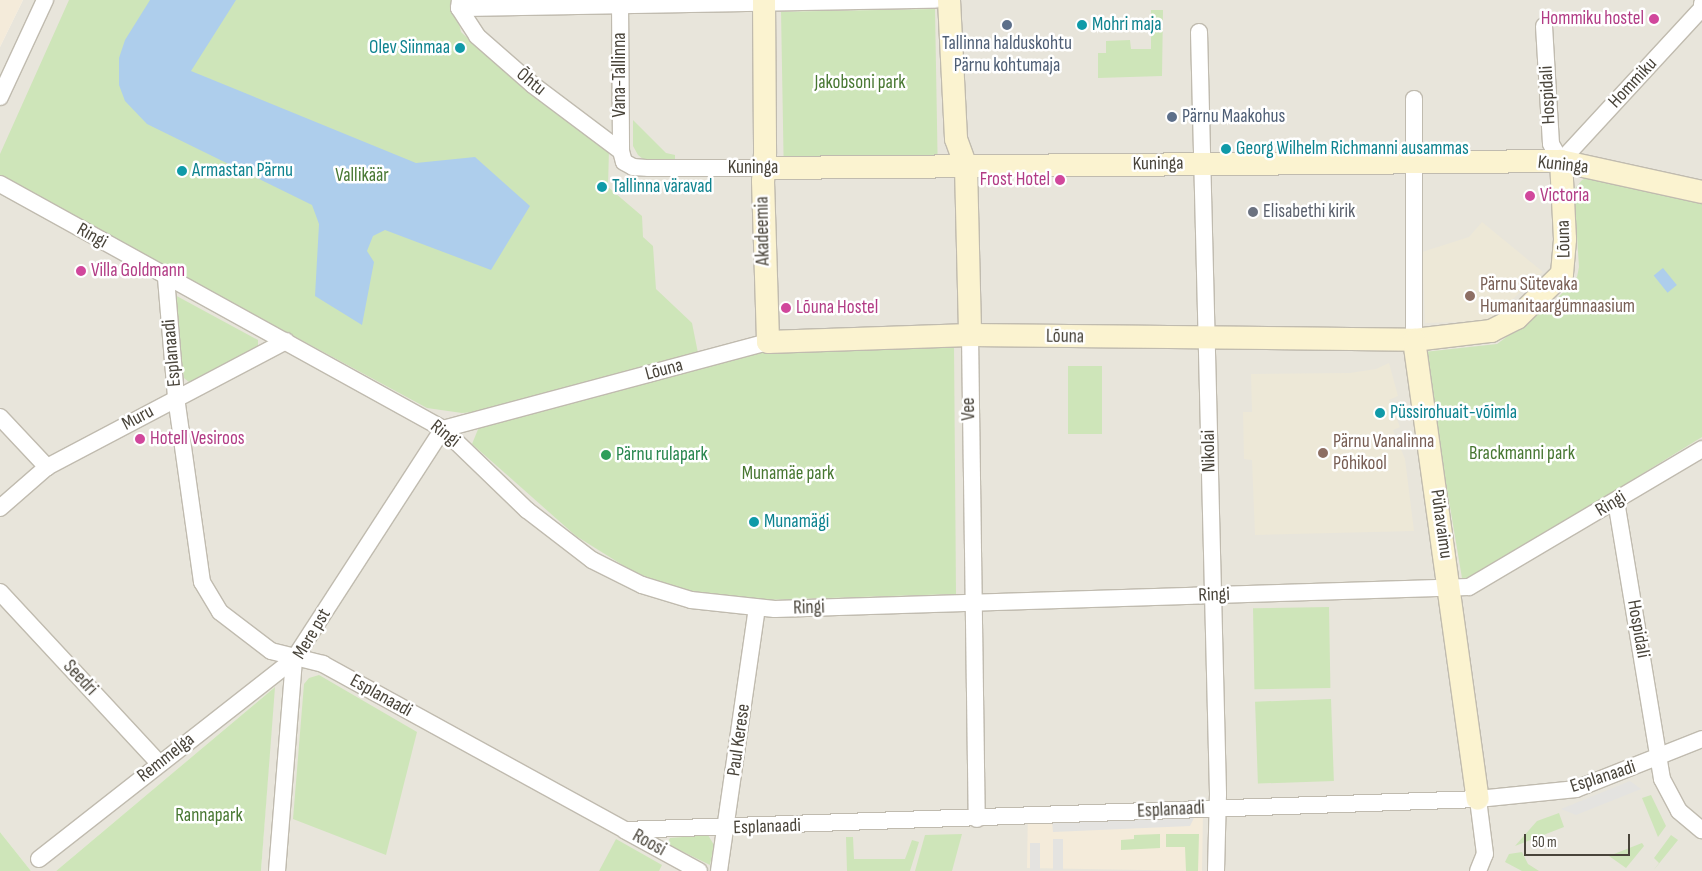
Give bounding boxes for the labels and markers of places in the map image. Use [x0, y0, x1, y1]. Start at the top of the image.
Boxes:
place label: Hommiku hostel [1541, 8, 1644, 30]
marker: Hommiku hostel [1648, 13, 1660, 25]
place label: Mohri maja [1092, 14, 1162, 36]
marker: Tallinna halduskohtu Pärnu kohtumaja [1001, 19, 1013, 31]
marker: Mohri maja [1076, 19, 1088, 31]
place label: Tallinna halduskohtu Pärnu kohtumaja [942, 33, 1072, 77]
place label: Olev Siinmaa [369, 37, 450, 59]
marker: Olev Siinmaa [454, 42, 466, 54]
place label: Pärnu Maakohus [1182, 106, 1285, 128]
marker: Pärnu Maakohus [1166, 111, 1178, 123]
place label: Georg Wilhelm Richmanni ausammas [1236, 138, 1469, 160]
marker: Georg Wilhelm Richmanni ausammas [1220, 143, 1232, 155]
place label: Armastan Pärnu [192, 160, 293, 182]
marker: Armastan Pärnu [176, 165, 188, 177]
place label: Frost Hotel [980, 169, 1050, 191]
marker: Frost Hotel [1054, 174, 1066, 186]
place label: Tallinna väravad [612, 176, 712, 198]
marker: Tallinna väravad [596, 181, 608, 193]
place label: Victoria [1540, 185, 1589, 207]
marker: Victoria [1524, 190, 1536, 202]
place label: Elisabethi kirik [1263, 201, 1355, 223]
marker: Elisabethi kirik [1247, 206, 1259, 218]
place label: Villa Goldmann [91, 260, 185, 282]
marker: Villa Goldmann [75, 265, 87, 277]
place label: Pärnu Sütevaka Humanitaargümnaasium [1480, 274, 1635, 318]
marker: Pärnu Sütevaka Humanitaargümnaasium [1464, 290, 1476, 302]
place label: Lõuna Hostel [796, 297, 878, 319]
marker: Lõuna Hostel [780, 302, 792, 314]
place label: Püssirohuait-võimla [1390, 402, 1517, 424]
marker: Püssirohuait-võimla [1374, 407, 1386, 419]
place label: Hotell Vesiroos [150, 428, 245, 450]
place label: Pärnu Vanalinna Põhikool [1333, 431, 1434, 475]
marker: Hotell Vesiroos [134, 433, 146, 445]
place label: Pärnu rulapark [616, 444, 708, 466]
marker: Pärnu Vanalinna Põhikool [1317, 447, 1329, 459]
marker: Pärnu rulapark [600, 449, 612, 461]
place label: Munamägi [764, 511, 829, 533]
marker: Munamägi [748, 516, 760, 528]

